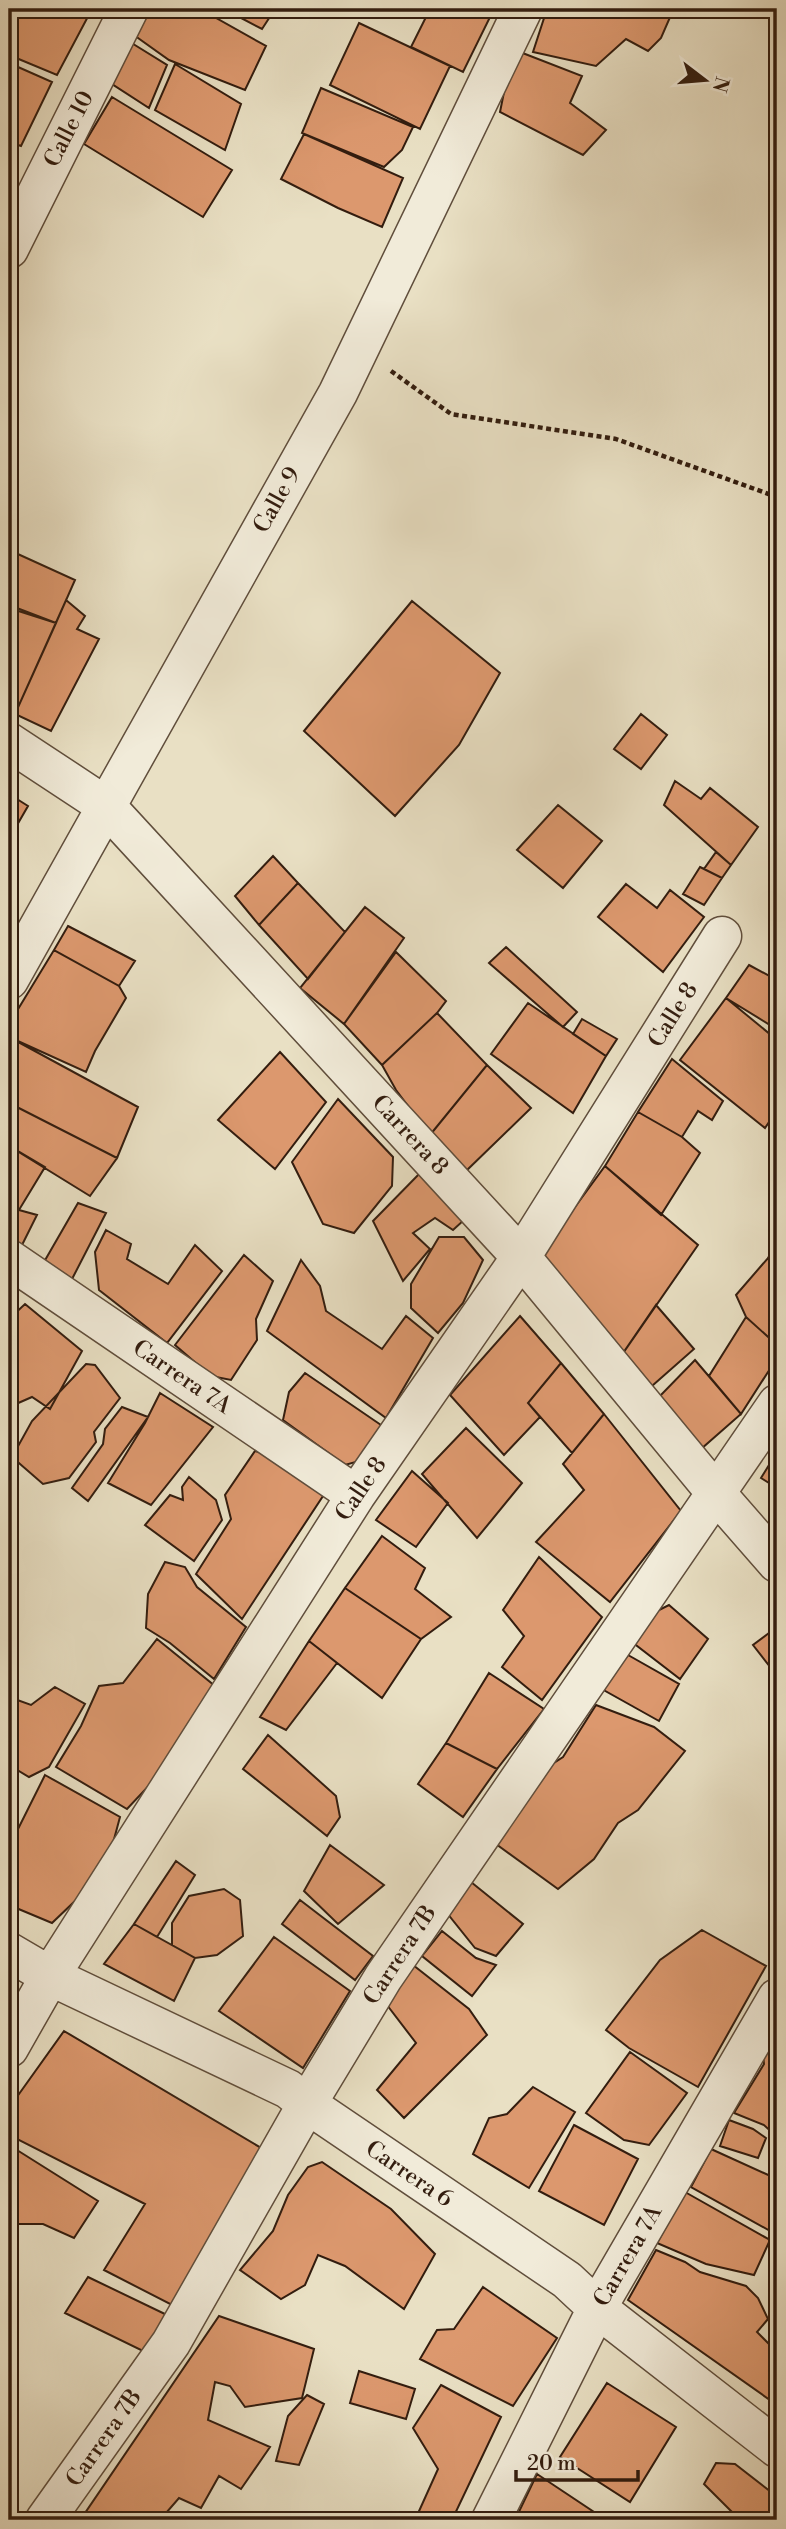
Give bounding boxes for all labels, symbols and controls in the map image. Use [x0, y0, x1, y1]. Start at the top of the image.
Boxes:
north arrow [670, 46, 740, 116]
text: N [707, 74, 734, 95]
street label: Calle 10 [38, 86, 100, 172]
street label: Calle 9 [247, 462, 307, 538]
street label: Calle 8 [642, 977, 704, 1053]
street label: Carrera 8 [366, 1089, 454, 1181]
street label: Carrera 7A [127, 1334, 238, 1421]
street label: Calle 8 [329, 1452, 393, 1526]
street label: Carrera 7B [357, 1900, 443, 2010]
street label: Carrera 6 [360, 2135, 458, 2213]
street label: Carrera 7A [588, 2199, 669, 2312]
street label: Carrera 7B [60, 2384, 148, 2492]
scale bar [516, 2438, 639, 2482]
text: 20 m [527, 2451, 576, 2477]

